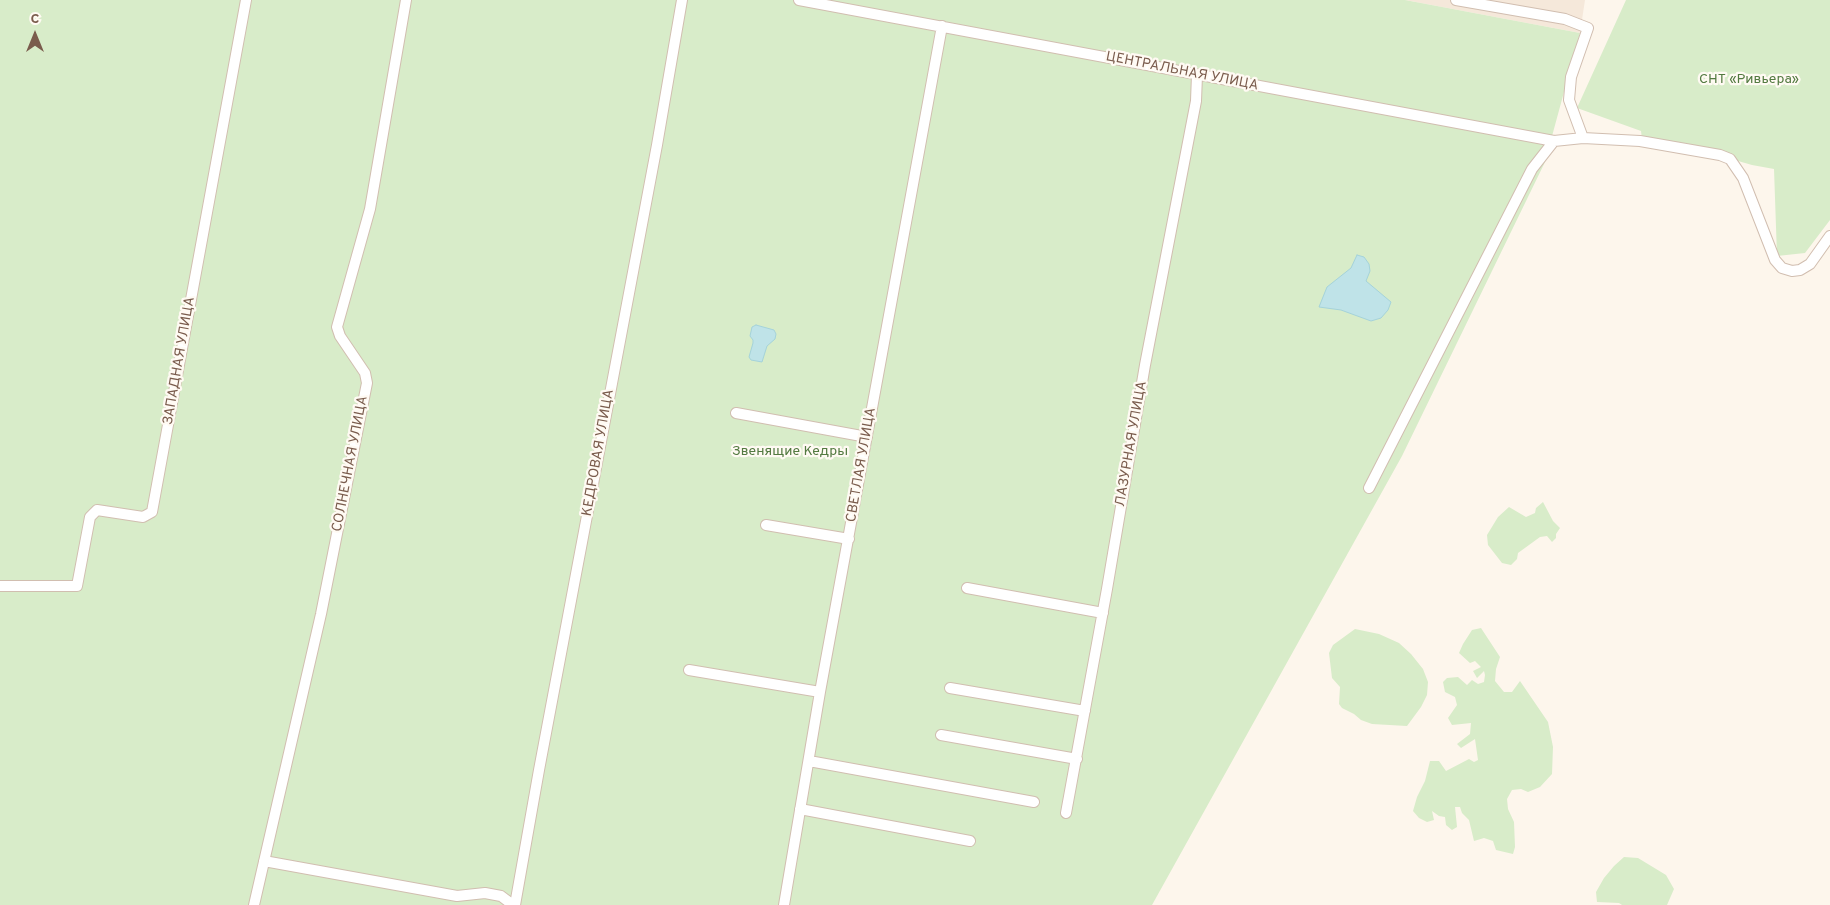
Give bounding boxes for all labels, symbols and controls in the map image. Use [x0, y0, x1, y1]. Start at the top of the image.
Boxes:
north arrow [10, 10, 60, 60]
text: С [31, 11, 39, 28]
street label: ЦЕНТРАЛЬНАЯ УЛИЦА [1104, 49, 1260, 95]
park label: СНТ «Ривьера» [1699, 72, 1799, 88]
street label: ЗАПАДНАЯ УЛИЦА [160, 296, 200, 426]
street label: ЛАЗУРНАЯ УЛИЦА [1113, 380, 1151, 508]
street label: КЕДРОВАЯ УЛИЦА [580, 388, 618, 518]
street label: СОЛНЕЧНАЯ УЛИЦА [330, 395, 372, 533]
street label: СВЕТЛАЯ УЛИЦА [844, 406, 880, 524]
park label: Звенящие Кедры [732, 444, 848, 460]

